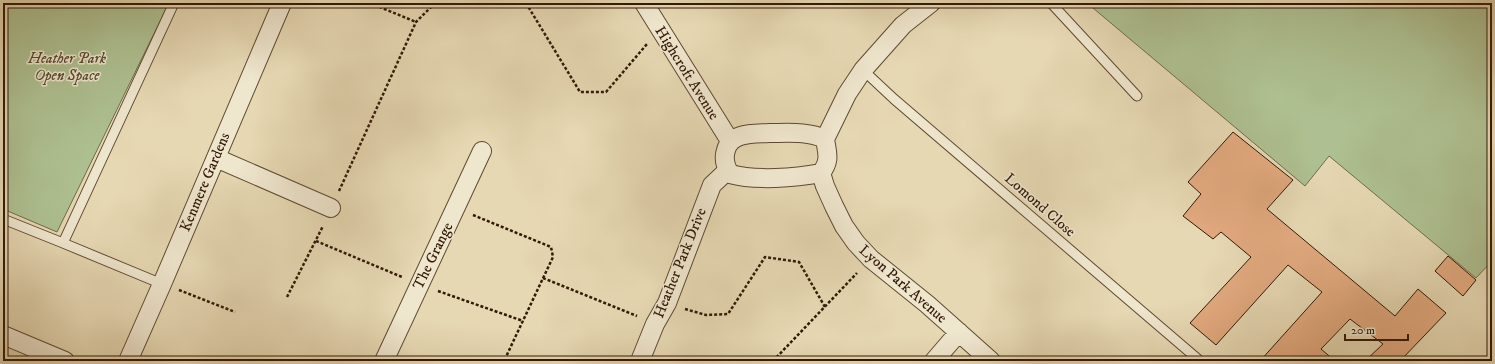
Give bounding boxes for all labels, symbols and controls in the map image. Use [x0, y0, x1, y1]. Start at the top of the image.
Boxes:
street label: Highcroft Avenue [651, 23, 723, 123]
park label: Heather Park Open Space [27, 49, 107, 85]
street label: Kenmere Gardens [176, 130, 234, 234]
street label: Lomond Close [1001, 169, 1079, 241]
street label: Heather Park Drive [649, 205, 711, 321]
street label: The Grange [409, 219, 457, 293]
street label: Lyon Park Avenue [855, 241, 951, 327]
scale bar [1345, 316, 1408, 342]
text: 20 m [1351, 323, 1375, 338]

